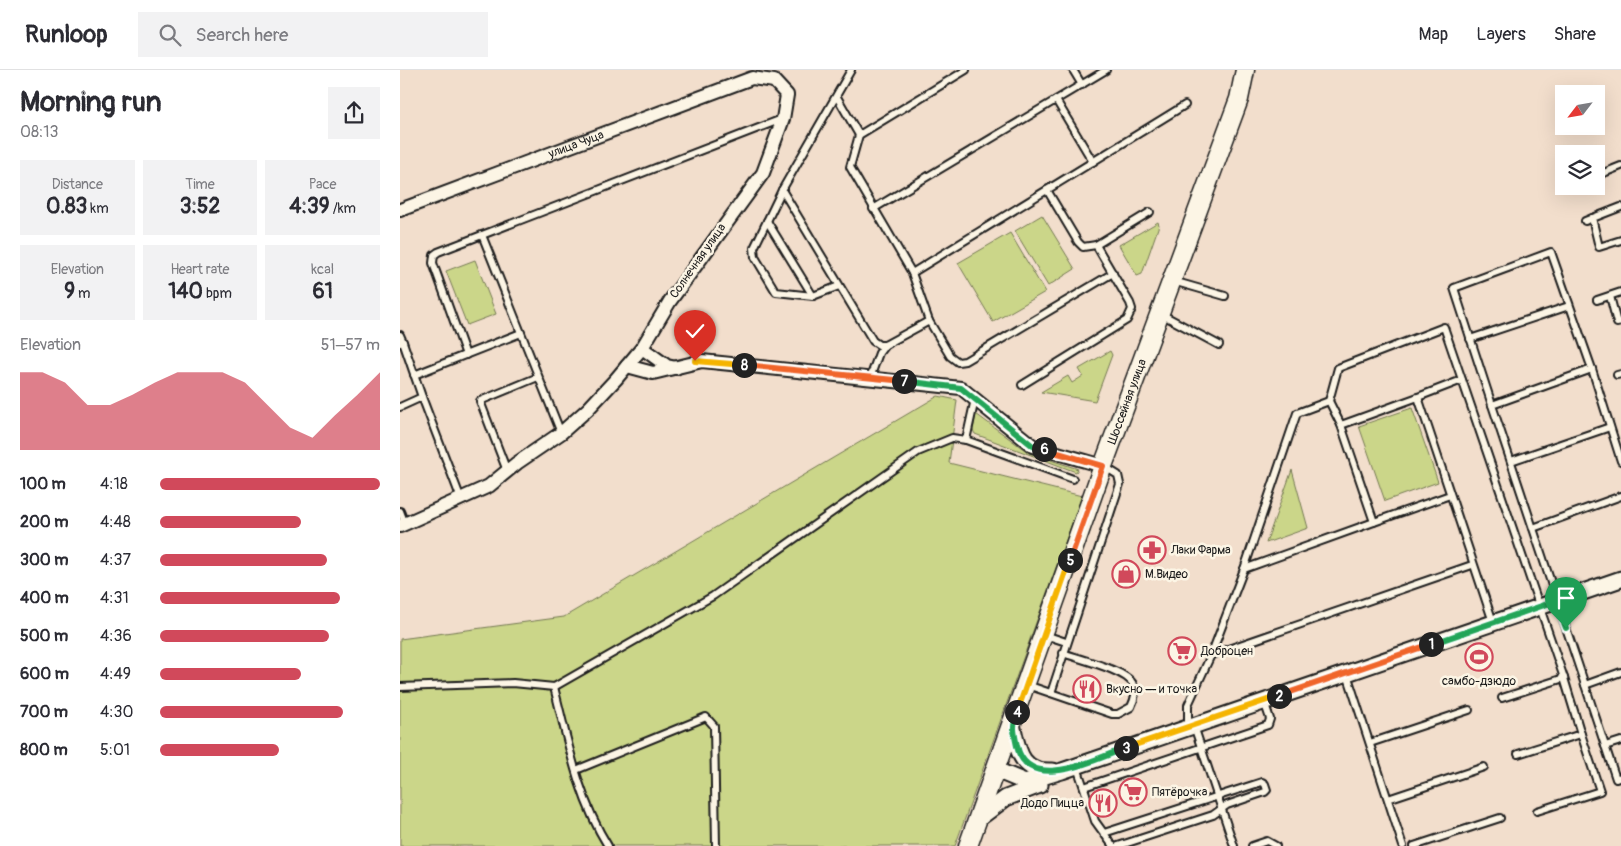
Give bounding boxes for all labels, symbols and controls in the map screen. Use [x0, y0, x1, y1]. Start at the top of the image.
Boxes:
search box [138, 12, 488, 57]
text: Runloop [25, 20, 108, 49]
icon: search [156, 21, 184, 49]
text: Search here [196, 23, 288, 47]
text: Map [1419, 23, 1448, 46]
text: Layers [1476, 23, 1526, 46]
text: Share [1554, 23, 1596, 46]
text: Morning run [20, 85, 162, 120]
north arrow [1555, 85, 1605, 135]
map controls [1555, 85, 1605, 195]
button: share [328, 87, 380, 139]
text: 08:13 [20, 122, 58, 142]
street label: улица Чуца [545, 127, 606, 162]
button: layers [1555, 145, 1605, 195]
text: Distance [52, 176, 103, 193]
text: Time [185, 176, 215, 193]
text: Pace [309, 176, 337, 193]
text: 0.83 [46, 193, 87, 220]
text: 3:52 [180, 193, 220, 220]
text: 4:39 [289, 193, 330, 220]
text: km [87, 200, 109, 217]
text: /km [330, 200, 356, 217]
street label: Солнечная улица [667, 220, 730, 301]
text: Elevation [51, 261, 104, 278]
text: Heart rate [170, 261, 230, 278]
text: kcal [311, 261, 334, 278]
text: 9 [64, 278, 75, 305]
text: 140 [168, 278, 203, 305]
text: 61 [312, 278, 333, 305]
text: m [75, 285, 90, 302]
text: bpm [203, 285, 232, 302]
pin [674, 310, 716, 361]
icon: check [681, 317, 709, 345]
text: Elevation [20, 335, 81, 355]
text: 51–57 m [321, 335, 380, 355]
pin: 8 [732, 352, 756, 378]
street label: Шоссейная улица [1104, 356, 1150, 446]
text: 8 [741, 357, 748, 374]
pin: 7 [892, 368, 916, 394]
text: 7 [901, 373, 908, 390]
pin: 6 [1032, 436, 1056, 462]
text: 6 [1040, 441, 1049, 458]
text: 100 m [20, 474, 66, 494]
text: 4:18 [100, 474, 128, 494]
text: 200 m [20, 512, 68, 532]
text: 4:48 [100, 512, 131, 532]
pharmacy icon: Лаки Фарма [1137, 535, 1167, 565]
place label: Лаки Фарма [1170, 543, 1231, 558]
pin: 5 [1058, 548, 1082, 572]
text: 300 m [20, 550, 68, 570]
text: 4:37 [100, 550, 131, 570]
text: 5 [1067, 552, 1074, 569]
shop icon: М.Видео [1111, 559, 1141, 589]
place label: М.Видео [1145, 567, 1189, 582]
pin [1545, 577, 1587, 628]
icon: arrive [1552, 584, 1580, 612]
text: 400 m [20, 588, 69, 608]
text: 4:31 [100, 588, 129, 608]
text: 500 m [20, 626, 68, 646]
text: 4:36 [100, 626, 132, 646]
pin: 1 [1418, 632, 1444, 656]
supermarket icon: Доброцен [1167, 636, 1197, 666]
text: 1 [1429, 636, 1434, 653]
sports icon: самбо-дзюдо [1464, 642, 1494, 672]
place label: Доброцен [1200, 644, 1253, 659]
text: 600 m [20, 664, 69, 684]
text: 4:49 [100, 664, 131, 684]
restaurant icon: Вкусно — и точка [1072, 674, 1102, 704]
place label: самбо-дзюдо [1442, 674, 1517, 689]
place label: Вкусно — и точка [1106, 682, 1198, 697]
pin: 2 [1266, 684, 1292, 708]
text: 2 [1276, 688, 1283, 705]
pin: 4 [1004, 700, 1030, 724]
text: 700 m [20, 702, 68, 722]
text: 4:30 [100, 702, 133, 722]
text: 4 [1013, 704, 1022, 721]
pin: 3 [1114, 736, 1138, 760]
text: 800 m [20, 740, 68, 760]
text: 5:01 [100, 740, 130, 760]
text: 3 [1123, 740, 1130, 757]
supermarket icon: Пятёрочка [1118, 777, 1148, 807]
place label: Пятёрочка [1152, 785, 1208, 800]
restaurant icon: Додо Пицца [1088, 788, 1118, 818]
place label: Додо Пицца [1020, 796, 1084, 811]

